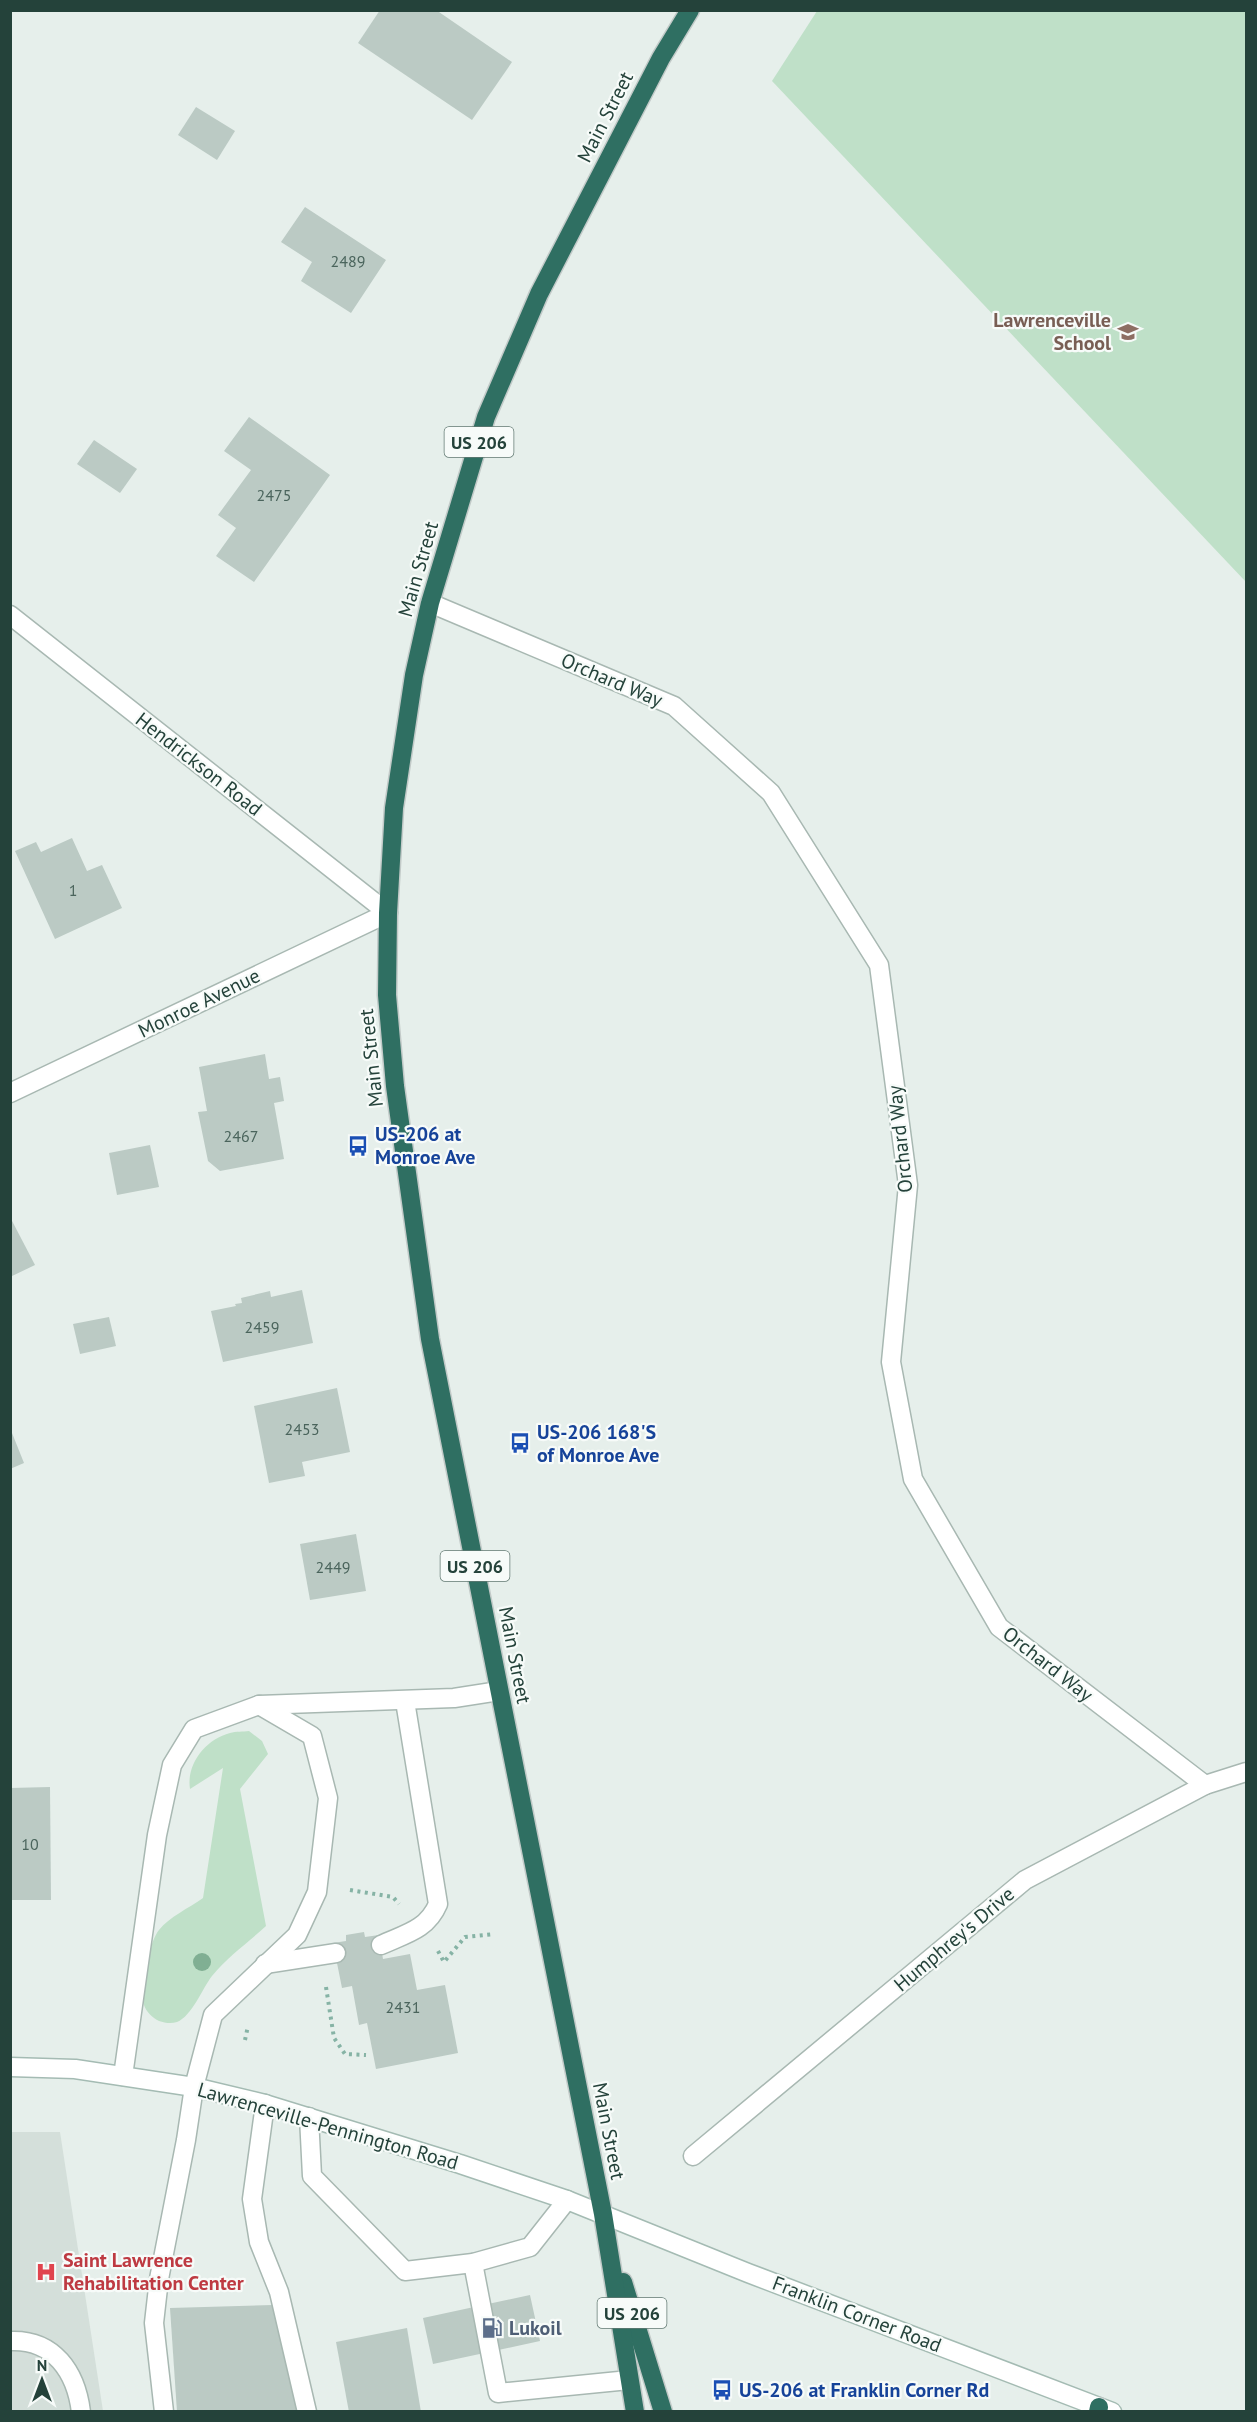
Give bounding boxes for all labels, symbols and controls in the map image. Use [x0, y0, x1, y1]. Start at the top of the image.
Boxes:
street label: Main Street [571, 67, 639, 167]
house number: 2489 [331, 251, 365, 271]
place label: Lawrenceville School [993, 307, 1111, 356]
school or university icon: Lawrenceville School [1116, 320, 1140, 344]
road number: US 206 [444, 427, 514, 457]
house number: 2475 [257, 485, 291, 505]
street label: Main Street [392, 518, 444, 620]
street label: Orchard Way [557, 647, 667, 713]
street label: Hendrickson Road [130, 706, 268, 822]
house number: 1 [69, 880, 77, 900]
street label: Monroe Avenue [134, 962, 264, 1044]
street label: Main Street [353, 1007, 389, 1108]
street label: Orchard Way [881, 1083, 919, 1194]
place label: US-206 at Monroe Ave [375, 1121, 475, 1170]
house number: 2467 [224, 1126, 258, 1146]
bus stop icon: US-206 at Monroe Ave [346, 1134, 370, 1158]
house number: 2459 [245, 1317, 279, 1337]
house number: 2453 [285, 1419, 319, 1439]
place label: US-206 168'S of Monroe Ave [537, 1419, 659, 1468]
bus stop icon: US-206 168'S of Monroe Ave [508, 1431, 532, 1455]
road number: US 206 [440, 1551, 510, 1581]
house number: 2449 [316, 1557, 350, 1577]
street label: Main Street [493, 1604, 537, 1706]
street label: Orchard Way [997, 1621, 1099, 1708]
house number: 10 [21, 1834, 39, 1854]
street label: Humphrey's Drive [888, 1881, 1020, 1997]
house number: 2431 [386, 1997, 420, 2017]
street label: Lawrenceville-Pennington Road [195, 2076, 461, 2176]
street label: Main Street [587, 2080, 631, 2182]
place label: Saint Lawrence Rehabilitation Center [63, 2247, 244, 2296]
hospital icon: Saint Lawrence Rehabilitation Center [34, 2260, 58, 2284]
street label: Franklin Corner Road [769, 2270, 945, 2358]
road number: US 206 [598, 2298, 666, 2328]
place label: Lukoil [509, 2315, 562, 2341]
fuel station icon: Lukoil [480, 2316, 504, 2340]
north arrow [12, 2350, 72, 2410]
text: N [37, 2355, 47, 2375]
place label: US-206 at Franklin Corner Rd [739, 2377, 989, 2403]
bus stop icon: US-206 at Franklin Corner Rd [710, 2378, 734, 2402]

